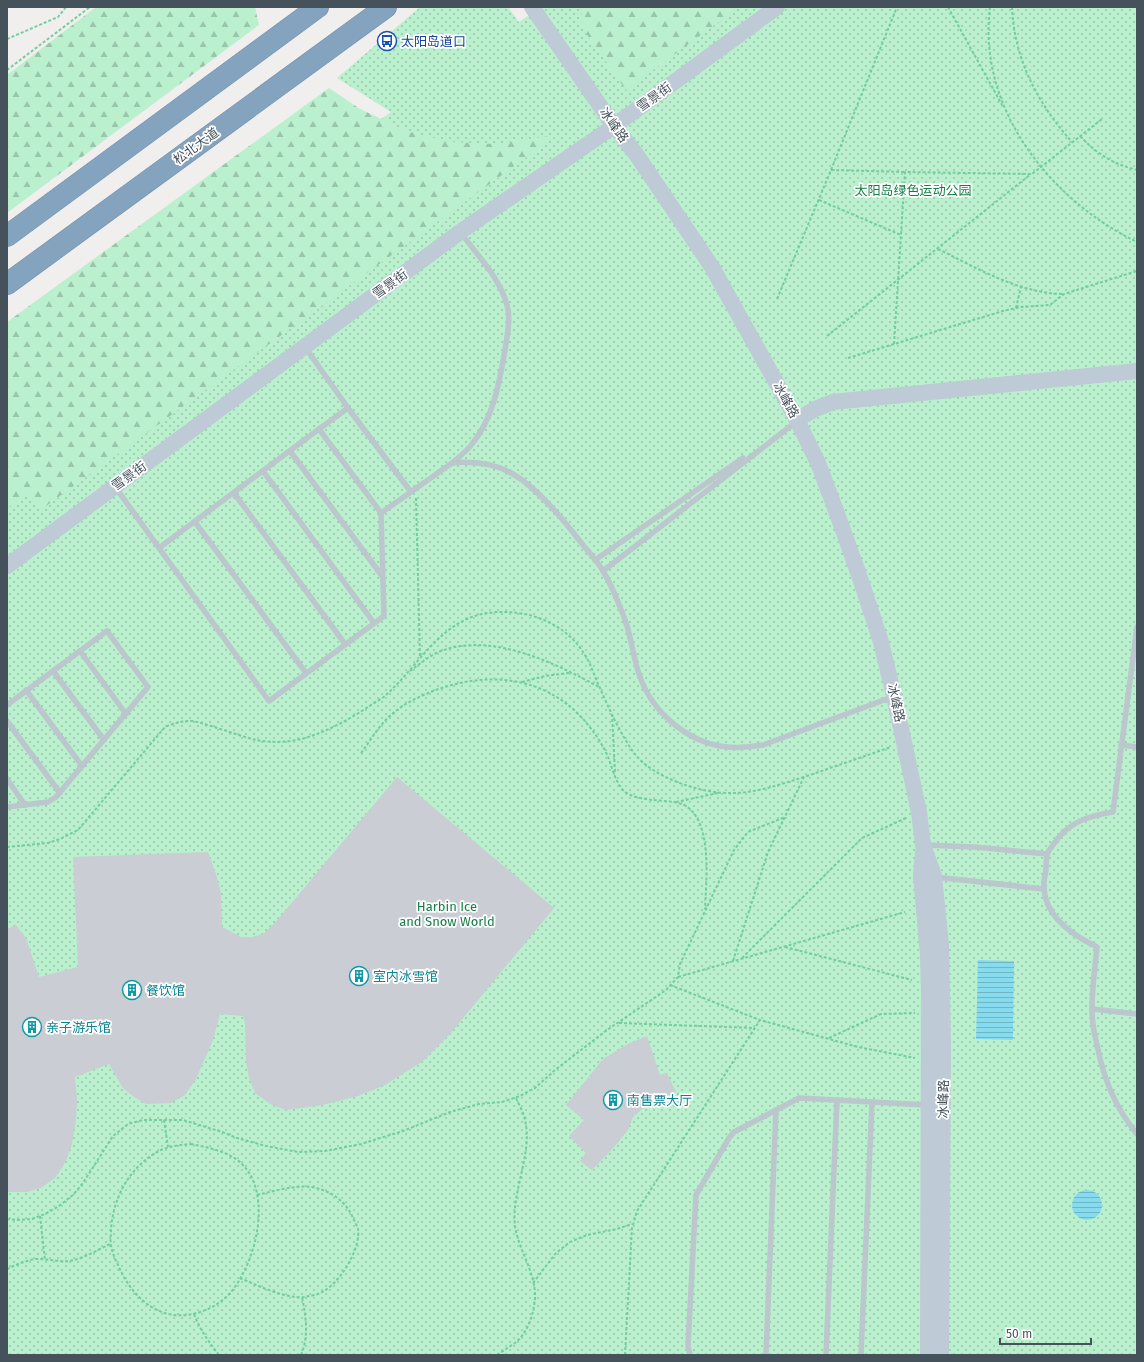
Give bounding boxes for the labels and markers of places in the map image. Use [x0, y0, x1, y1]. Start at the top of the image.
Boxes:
bus stop icon: 太阳岛道口 [376, 30, 398, 52]
place label: 太阳岛道口 [401, 34, 466, 49]
building icon: 室内冰雪馆 [348, 965, 370, 987]
place label: 室内冰雪馆 [373, 969, 438, 984]
building icon: 餐饮馆 [121, 979, 143, 1001]
place label: 餐饮馆 [146, 983, 185, 998]
building icon: 亲子游乐馆 [21, 1016, 43, 1038]
place label: 亲子游乐馆 [46, 1020, 111, 1035]
building icon: 南售票大厅 [602, 1089, 624, 1111]
place label: 南售票大厅 [627, 1093, 692, 1108]

